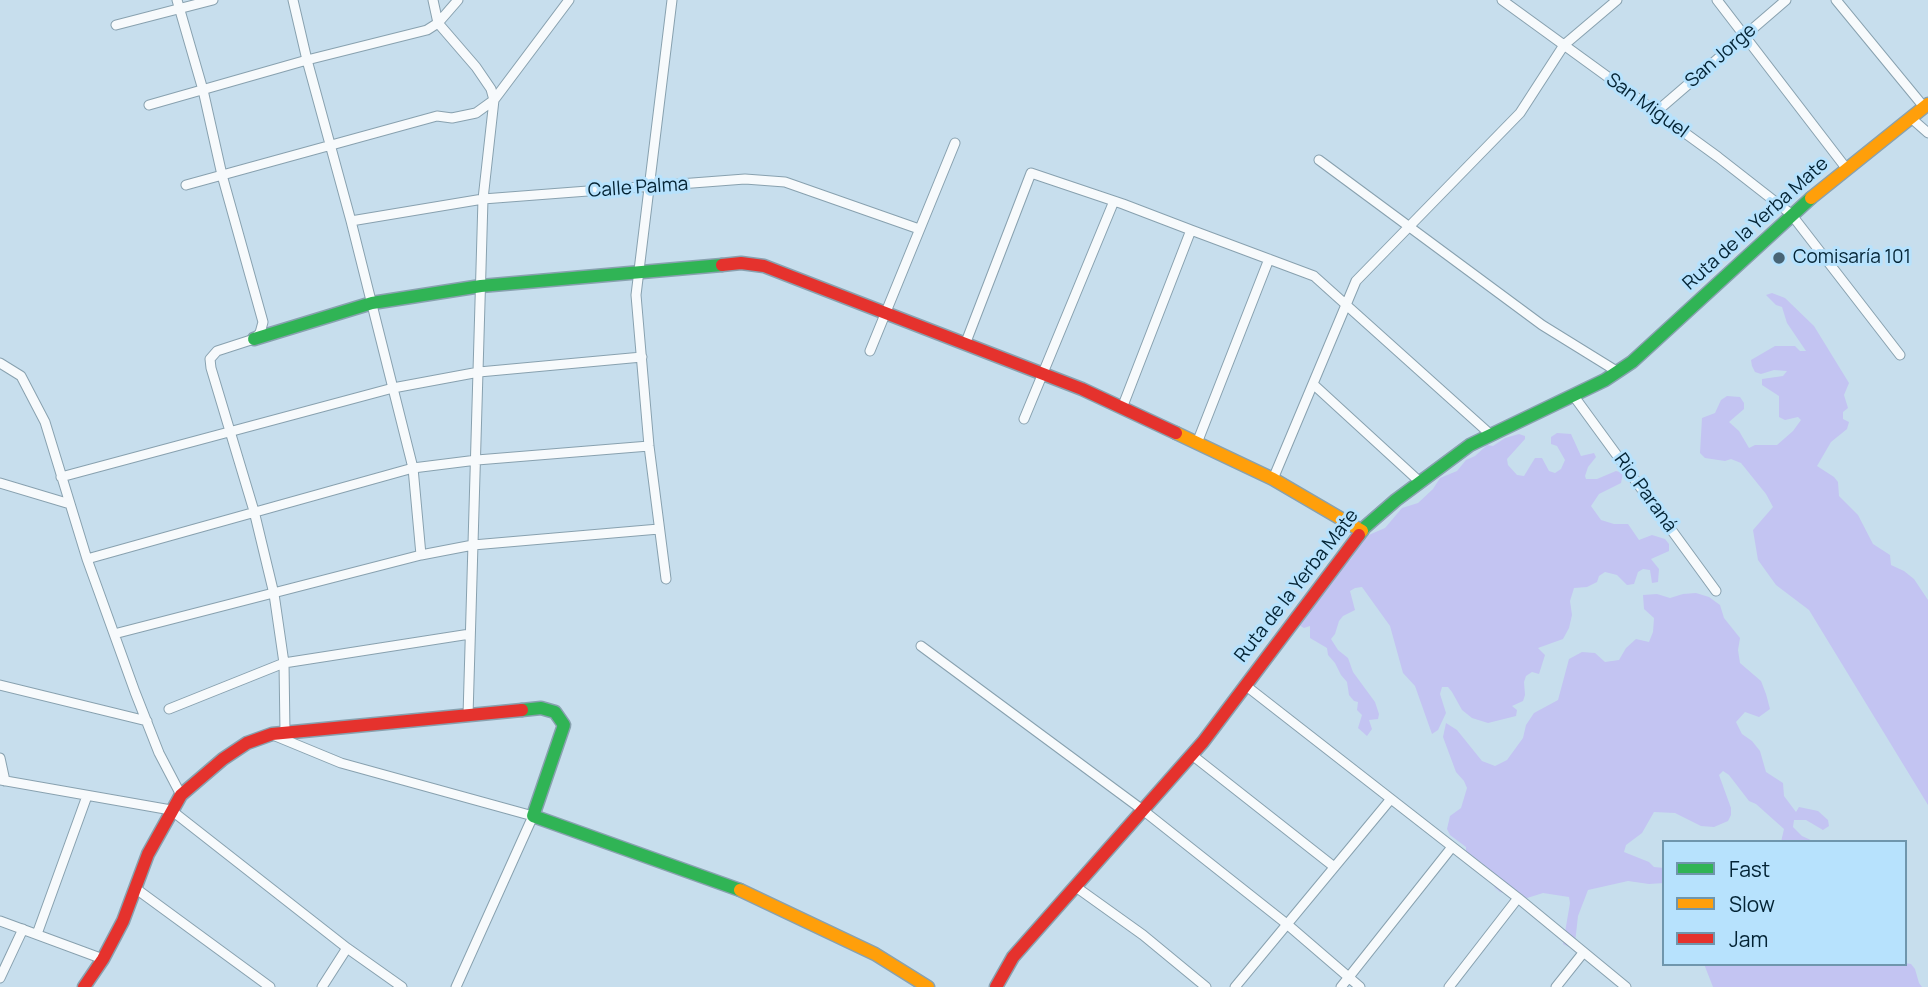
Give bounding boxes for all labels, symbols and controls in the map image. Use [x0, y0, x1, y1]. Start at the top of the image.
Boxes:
street label: San Jorge [1681, 19, 1761, 93]
street label: San Miguel [1602, 69, 1692, 143]
street label: Ruta de la Yerba Mate [1679, 153, 1833, 295]
street label: Calle Palma [587, 173, 689, 203]
place label: Comisaría 101 [1793, 247, 1911, 269]
marker: Comisaría 101 [1771, 250, 1787, 266]
street label: Rio Paraná [1609, 449, 1681, 537]
street label: Ruta de la Yerba Mate [1230, 505, 1364, 667]
legend [1662, 840, 1907, 966]
text: Fast [1729, 855, 1770, 883]
text: Slow [1729, 890, 1775, 918]
text: Jam [1729, 925, 1768, 953]

